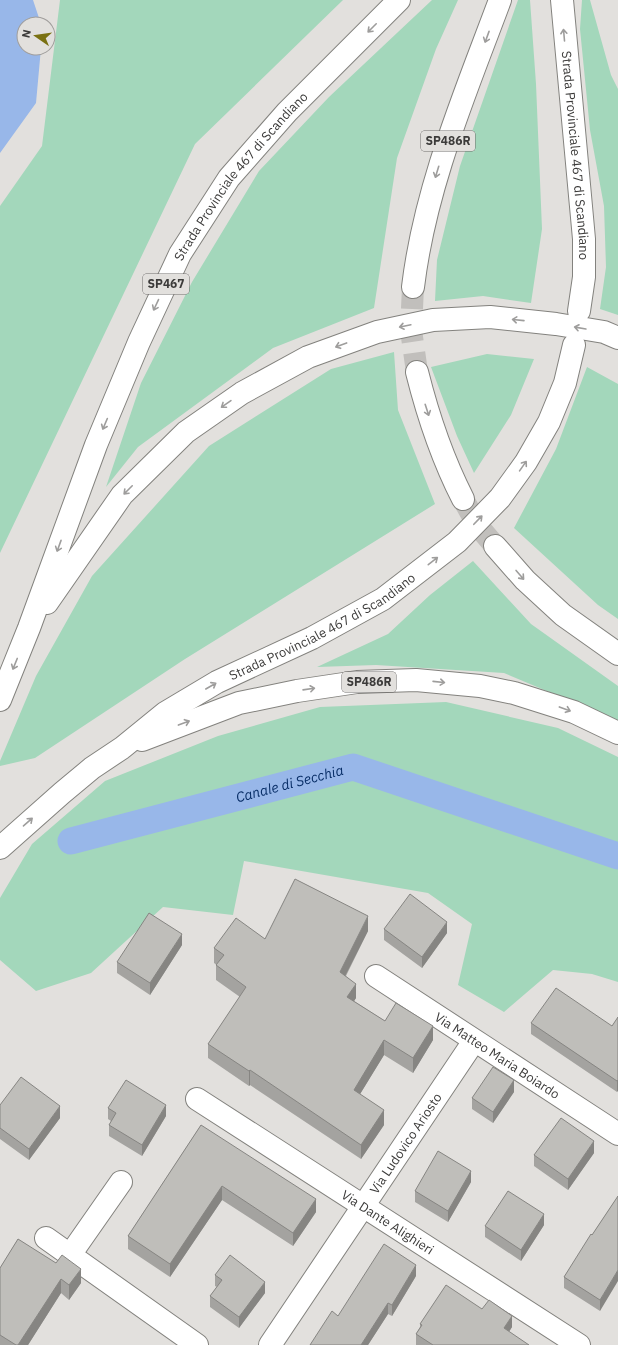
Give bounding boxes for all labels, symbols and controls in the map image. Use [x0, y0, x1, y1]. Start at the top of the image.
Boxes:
north arrow [16, 16, 56, 56]
one-way arrow [367, 23, 377, 32]
text: N [19, 28, 34, 39]
one-way arrow [561, 29, 568, 42]
one-way arrow [482, 30, 490, 42]
street label: Strada Provinciale 467 di Scandiano [558, 50, 592, 260]
street label: Strada Provinciale 467 di Scandiano [170, 88, 311, 263]
road number: SP486R [421, 131, 475, 151]
one-way arrow [433, 165, 440, 178]
road number: SP467 [143, 274, 189, 294]
one-way arrow [152, 298, 160, 310]
one-way arrow [512, 316, 525, 323]
one-way arrow [399, 322, 412, 330]
one-way arrow [574, 324, 587, 332]
one-way arrow [335, 342, 347, 350]
one-way arrow [220, 400, 231, 408]
one-way arrow [424, 403, 431, 416]
one-way arrow [101, 418, 108, 430]
one-way arrow [519, 461, 527, 472]
one-way arrow [123, 485, 133, 494]
one-way arrow [473, 515, 483, 525]
one-way arrow [55, 539, 63, 551]
one-way arrow [428, 556, 439, 565]
street label: Strada Provinciale 467 di Scandiano [226, 569, 419, 684]
one-way arrow [516, 570, 525, 581]
one-way arrow [10, 657, 18, 669]
road number: SP486R [342, 672, 396, 692]
one-way arrow [432, 678, 445, 686]
one-way arrow [205, 682, 217, 690]
one-way arrow [302, 685, 315, 693]
one-way arrow [559, 706, 571, 714]
one-way arrow [178, 719, 190, 727]
water label: Canale di Secchia [234, 761, 345, 806]
one-way arrow [23, 817, 34, 826]
street label: Via Matteo Maria Boiardo [431, 1009, 563, 1103]
street label: Via Ludovico Ariosto [366, 1090, 446, 1197]
street label: Via Dante Alighieri [338, 1186, 437, 1258]

